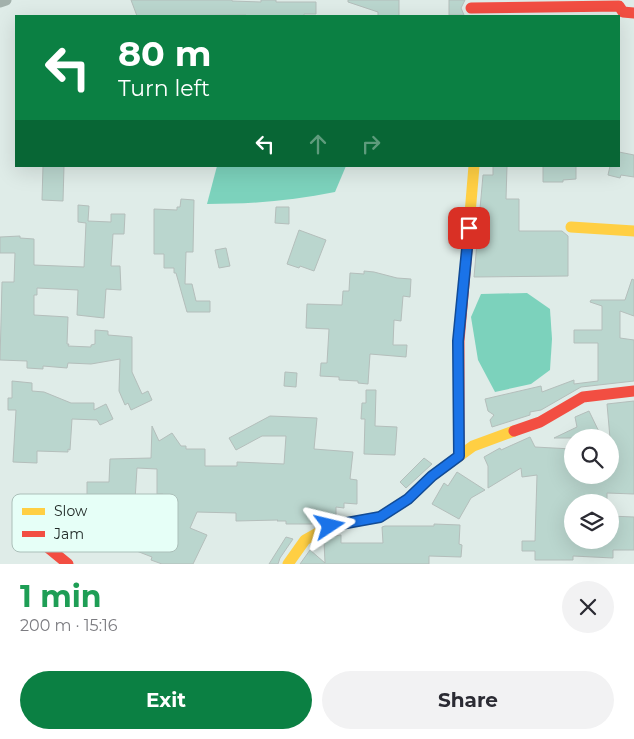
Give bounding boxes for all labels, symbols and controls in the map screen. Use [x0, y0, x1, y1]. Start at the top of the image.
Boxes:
text: 80 m [118, 32, 212, 75]
icon: left [35, 35, 100, 100]
text: Turn left [118, 75, 210, 102]
icon: left [251, 130, 279, 158]
icon: ahead [304, 130, 332, 158]
icon: right [357, 130, 385, 158]
pin [448, 207, 490, 249]
icon: arrive [455, 214, 483, 242]
map controls [564, 429, 619, 549]
button: search [564, 429, 619, 484]
legend [12, 494, 178, 552]
button: layers [564, 494, 619, 549]
position arrow [303, 499, 355, 551]
text: Slow [54, 502, 88, 520]
text: Jam [53, 525, 84, 543]
text: 1 min [20, 578, 101, 615]
button: close [562, 581, 614, 633]
text: 200 m · 15:16 [20, 616, 118, 635]
button: Exit [20, 671, 312, 729]
button: Share [322, 671, 614, 729]

